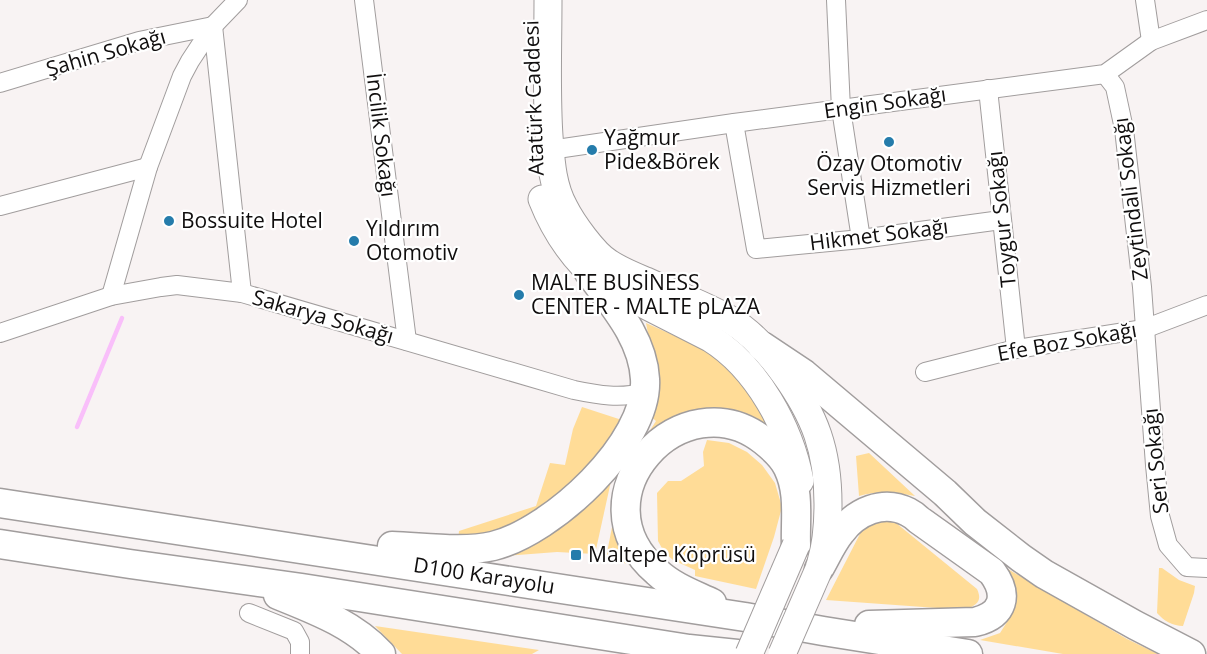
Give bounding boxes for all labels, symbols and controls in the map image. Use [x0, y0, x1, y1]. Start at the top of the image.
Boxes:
street label: Atatürk Caddesi [516, 20, 550, 176]
street label: Şahin Sokağı [43, 22, 169, 82]
street label: İncilik Sokağı [360, 71, 403, 198]
street label: Engin Sokağı [822, 80, 948, 124]
street label: Zeytindali Sokağı [1106, 116, 1154, 282]
place label: Yağmur Pide&Börek [604, 123, 719, 175]
marker: Özay Otomotiv Servis Hizmetleri [882, 135, 896, 149]
marker: Yağmur Pide&Börek [585, 143, 599, 157]
place label: Özay Otomotiv Servis Hizmetleri [807, 149, 971, 201]
street label: Toygur Sokağı [980, 150, 1022, 288]
place label: Bossuite Hotel [181, 206, 323, 234]
street label: Hikmet Sokağı [808, 212, 950, 256]
marker: Bossuite Hotel [162, 214, 176, 228]
place label: Yıldırım Otomotiv [366, 214, 458, 266]
marker: Yıldırım Otomotiv [347, 234, 361, 248]
place label: MALTE BUSİNESS CENTER - MALTE pLAZA [531, 268, 760, 320]
street label: Sakarya Sokağı [249, 283, 397, 350]
marker: MALTE BUSİNESS CENTER - MALTE pLAZA [512, 288, 526, 302]
street label: Efe Boz Sokağı [995, 315, 1139, 367]
street label: Seri Sokağı [1136, 407, 1174, 515]
place label: Maltepe Köprüsü [588, 540, 756, 568]
marker: Maltepe Köprüsü [569, 548, 583, 562]
street label: D100 Karayolu [411, 550, 557, 600]

